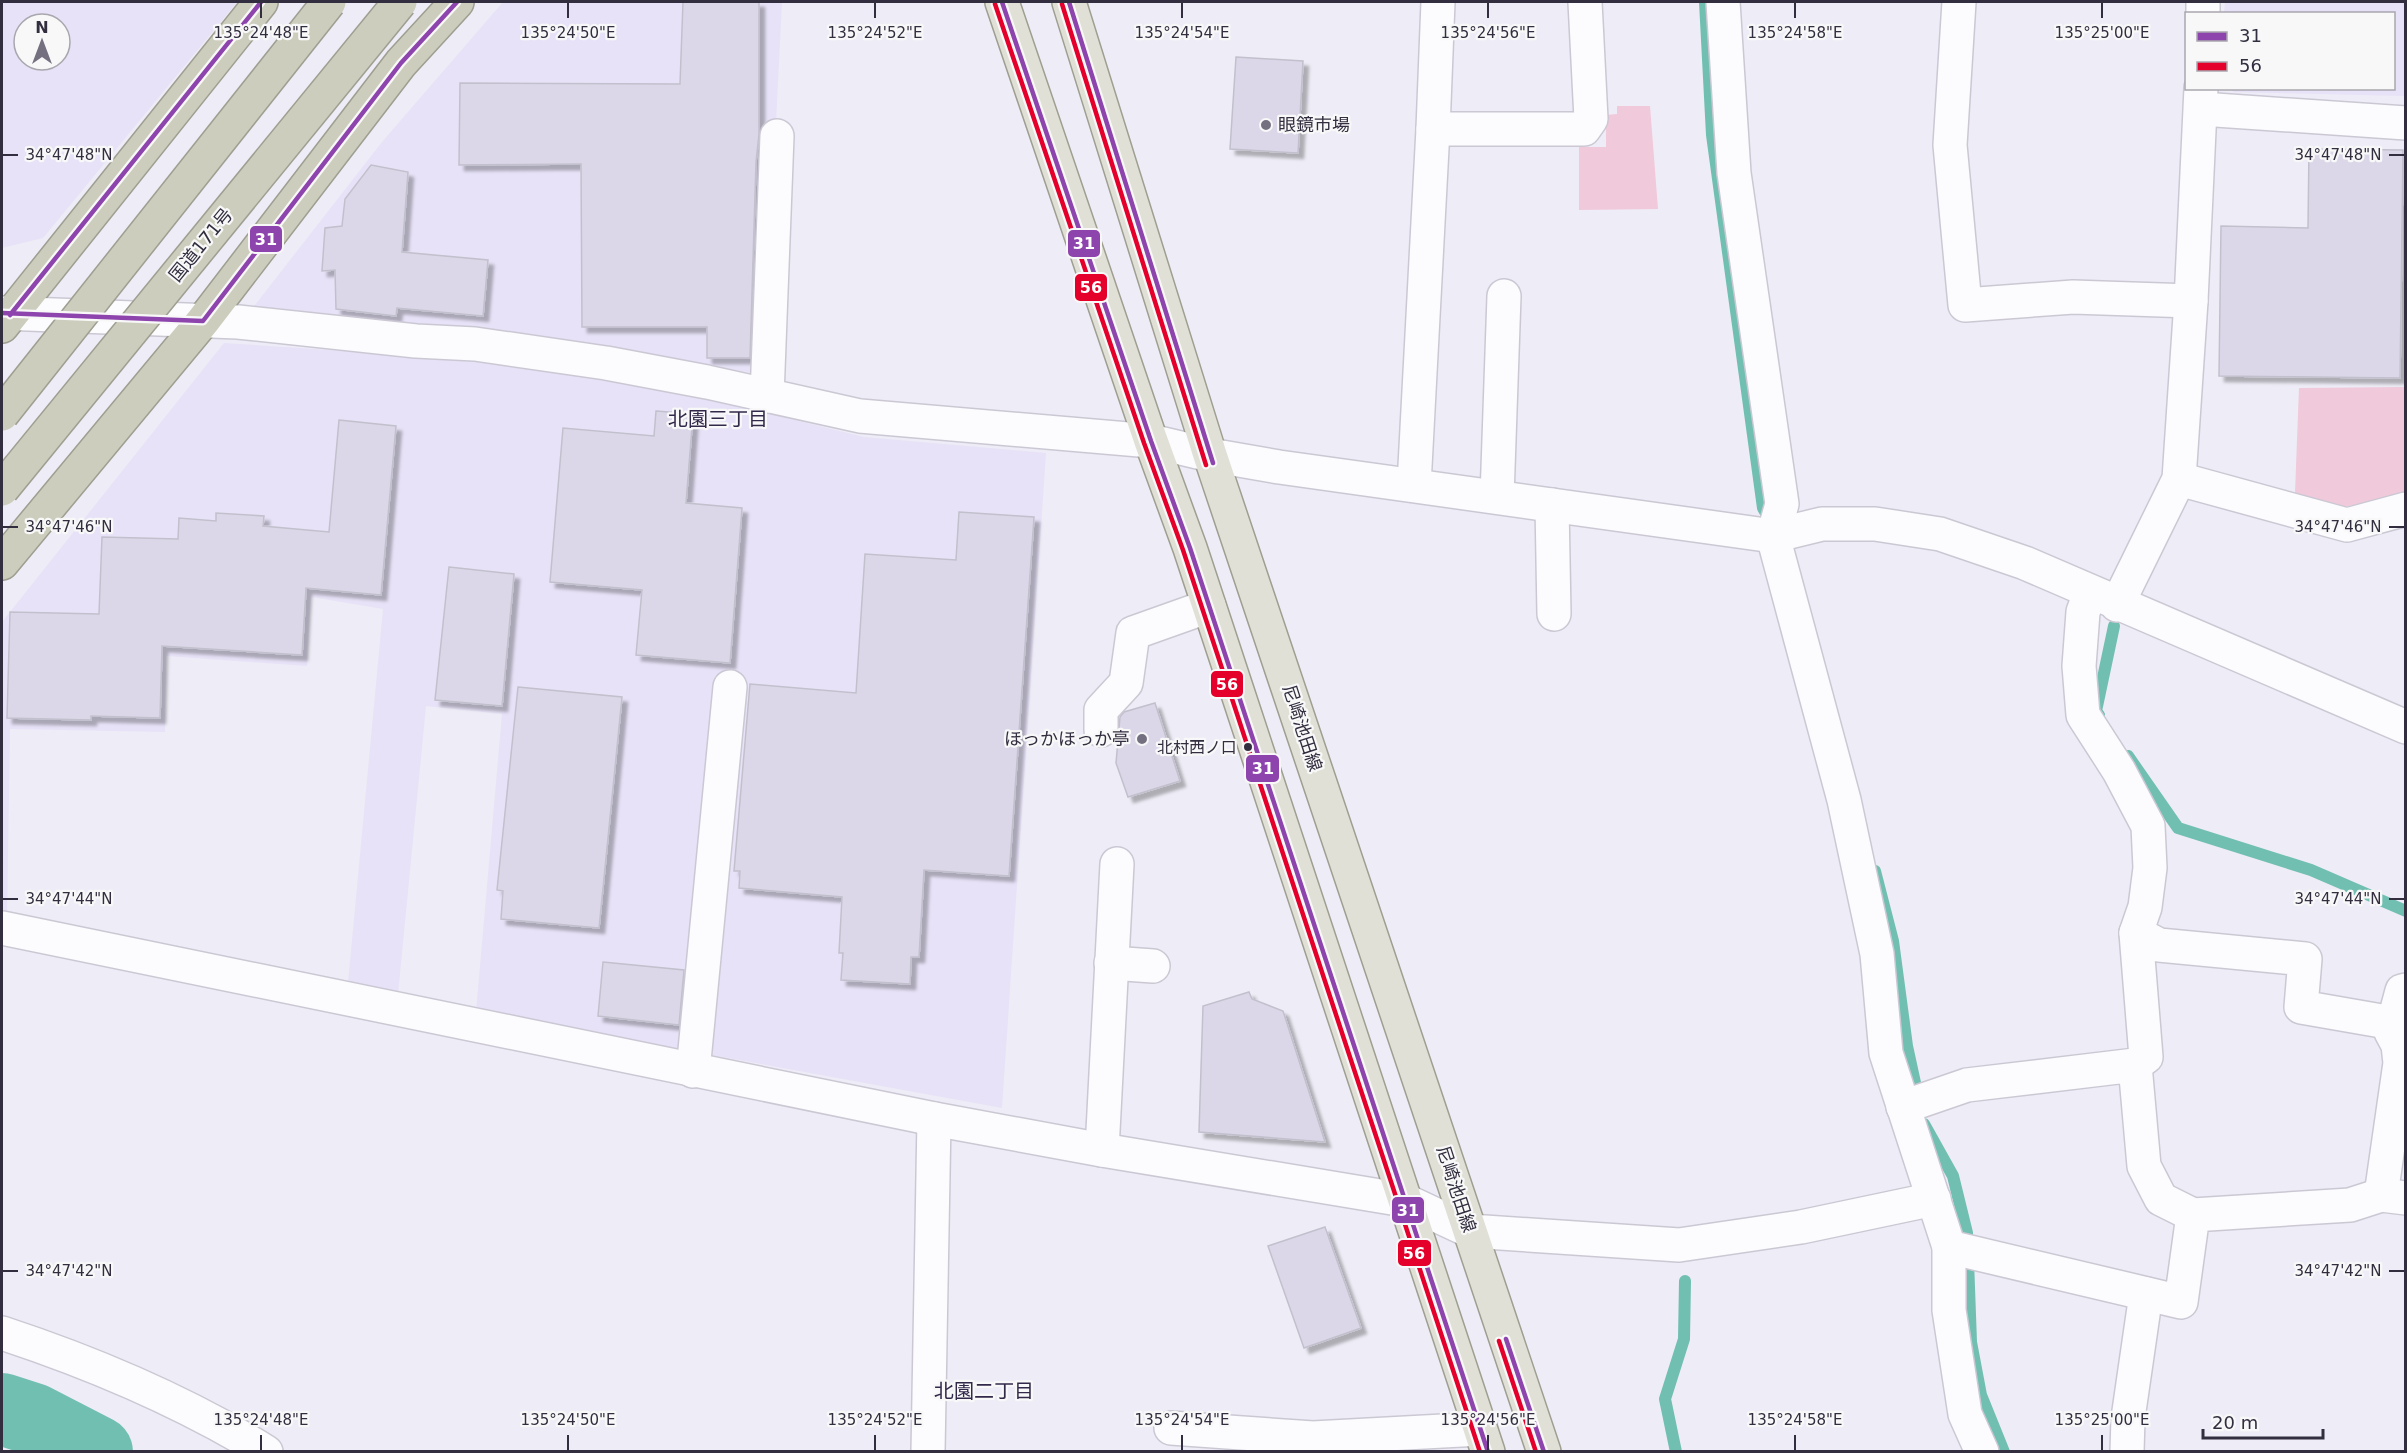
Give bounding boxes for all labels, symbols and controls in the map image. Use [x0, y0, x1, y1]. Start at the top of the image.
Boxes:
north arrow [12, 12, 72, 72]
legend [2185, 12, 2395, 90]
text: N [35, 18, 49, 37]
text: 135°24'48"E [214, 24, 308, 42]
text: 135°24'50"E [521, 24, 615, 42]
text: 135°24'52"E [828, 24, 922, 42]
text: 135°24'54"E [1135, 24, 1229, 42]
text: 135°24'56"E [1441, 24, 1535, 42]
text: 135°24'58"E [1748, 24, 1842, 42]
text: 135°25'00"E [2055, 24, 2149, 42]
text: 31 [2239, 25, 2262, 46]
text: 56 [2239, 55, 2262, 76]
place label: 眼鏡市場 [1278, 114, 1350, 135]
marker: 眼鏡市場 [1259, 118, 1273, 132]
text: 34°47'48"N [25, 146, 113, 164]
text: 34°47'48"N [2294, 146, 2382, 164]
street label: 国道171号 [165, 204, 237, 286]
line badge: 31 [249, 225, 283, 253]
line badge: 31 [1067, 229, 1101, 258]
text: 31 [255, 230, 277, 249]
text: 31 [1073, 234, 1095, 253]
line badge: 56 [1074, 273, 1108, 302]
text: 56 [1080, 278, 1102, 297]
district label: 北園三丁目 [668, 407, 768, 431]
text: 34°47'46"N [25, 518, 113, 536]
text: 34°47'46"N [2294, 518, 2382, 536]
line badge: 56 [1210, 670, 1244, 698]
text: 56 [1216, 675, 1238, 694]
street label: 尼崎池田線 [1279, 682, 1326, 774]
place label: ほっかほっか亭 [1004, 728, 1130, 749]
marker: ほっかほっか亭 [1135, 732, 1149, 746]
place label: 北村西ノ口 [1157, 738, 1237, 757]
marker: 北村西ノ口 [1242, 741, 1254, 753]
line badge: 31 [1245, 754, 1280, 783]
text: 31 [1252, 759, 1274, 778]
text: 34°47'44"N [25, 890, 113, 908]
text: 34°47'44"N [2294, 890, 2382, 908]
street label: 尼崎池田線 [1433, 1143, 1480, 1235]
line badge: 31 [1391, 1196, 1425, 1224]
text: 31 [1397, 1201, 1419, 1220]
line badge: 56 [1397, 1239, 1432, 1267]
text: 56 [1403, 1244, 1425, 1263]
text: 34°47'42"N [25, 1262, 113, 1280]
text: 34°47'42"N [2294, 1262, 2382, 1280]
district label: 北園二丁目 [934, 1379, 1034, 1403]
scale bar [2203, 1402, 2323, 1440]
text: 135°24'48"E [214, 1411, 308, 1429]
text: 135°24'50"E [521, 1411, 615, 1429]
text: 135°24'52"E [828, 1411, 922, 1429]
text: 135°24'54"E [1135, 1411, 1229, 1429]
text: 135°24'56"E [1441, 1411, 1535, 1429]
text: 135°24'58"E [1748, 1411, 1842, 1429]
text: 135°25'00"E [2055, 1411, 2149, 1429]
text: 20 m [2212, 1412, 2258, 1433]

